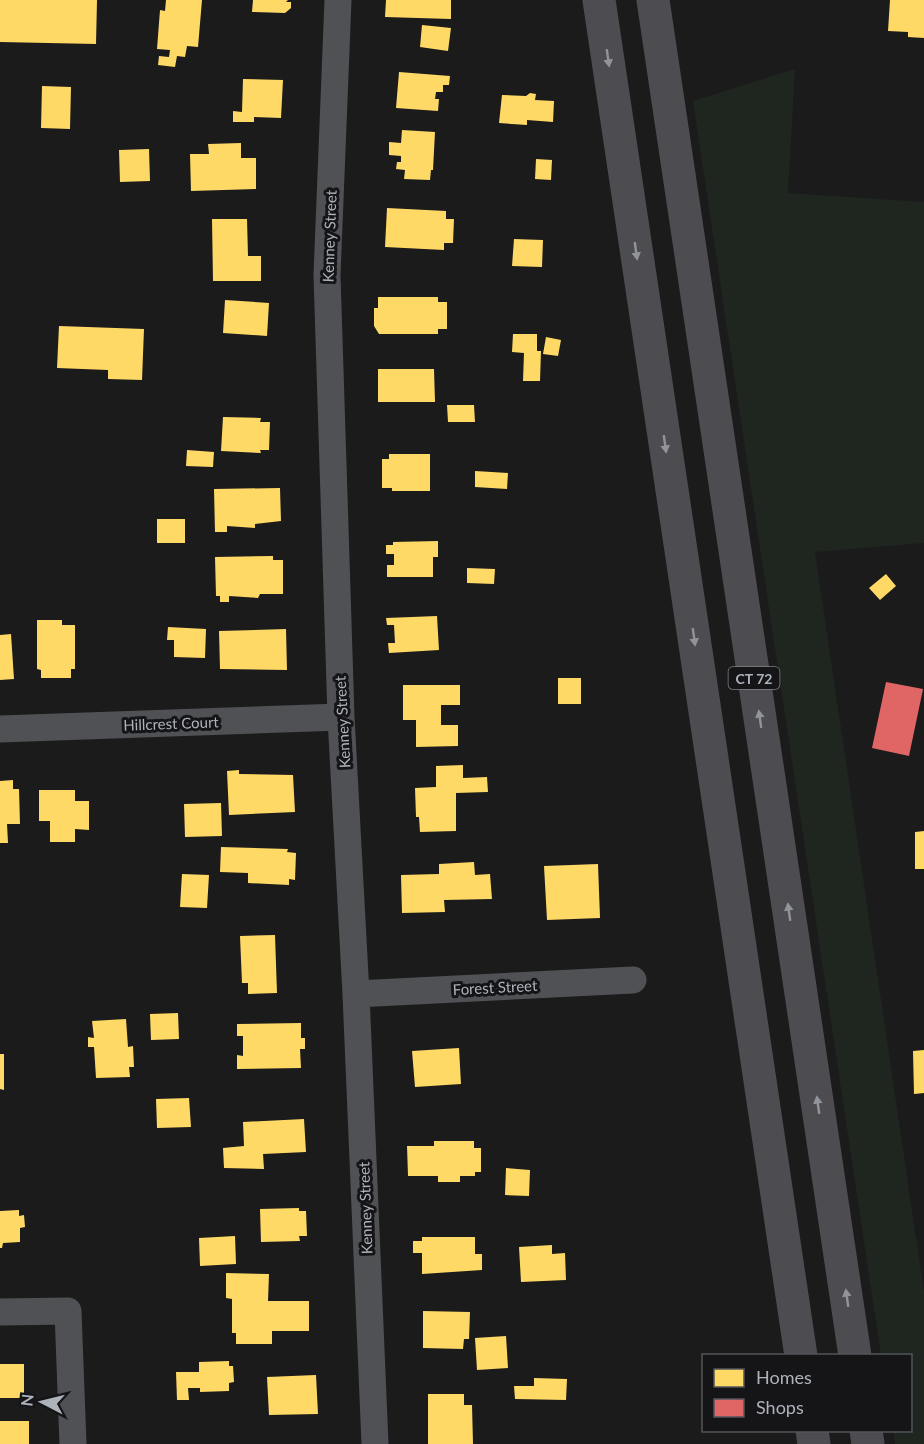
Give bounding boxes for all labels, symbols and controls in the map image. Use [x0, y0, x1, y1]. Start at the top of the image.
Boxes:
one-way arrow [603, 48, 612, 67]
street label: Kenney Street [318, 189, 340, 283]
one-way arrow [632, 241, 641, 260]
one-way arrow [661, 434, 670, 453]
one-way arrow [689, 627, 698, 646]
road number: CT 72 [728, 667, 780, 689]
street label: Kenney Street [331, 675, 353, 769]
one-way arrow [756, 709, 765, 728]
street label: Hillcrest Court [123, 712, 220, 734]
one-way arrow [785, 902, 794, 921]
street label: Forest Street [452, 976, 538, 998]
one-way arrow [813, 1095, 822, 1114]
street label: Kenney Street [354, 1161, 376, 1255]
one-way arrow [842, 1288, 851, 1307]
legend [702, 1354, 912, 1432]
text: Homes [756, 1366, 812, 1388]
north arrow [12, 1372, 72, 1432]
text: N [16, 1393, 37, 1407]
text: Shops [756, 1396, 804, 1418]

